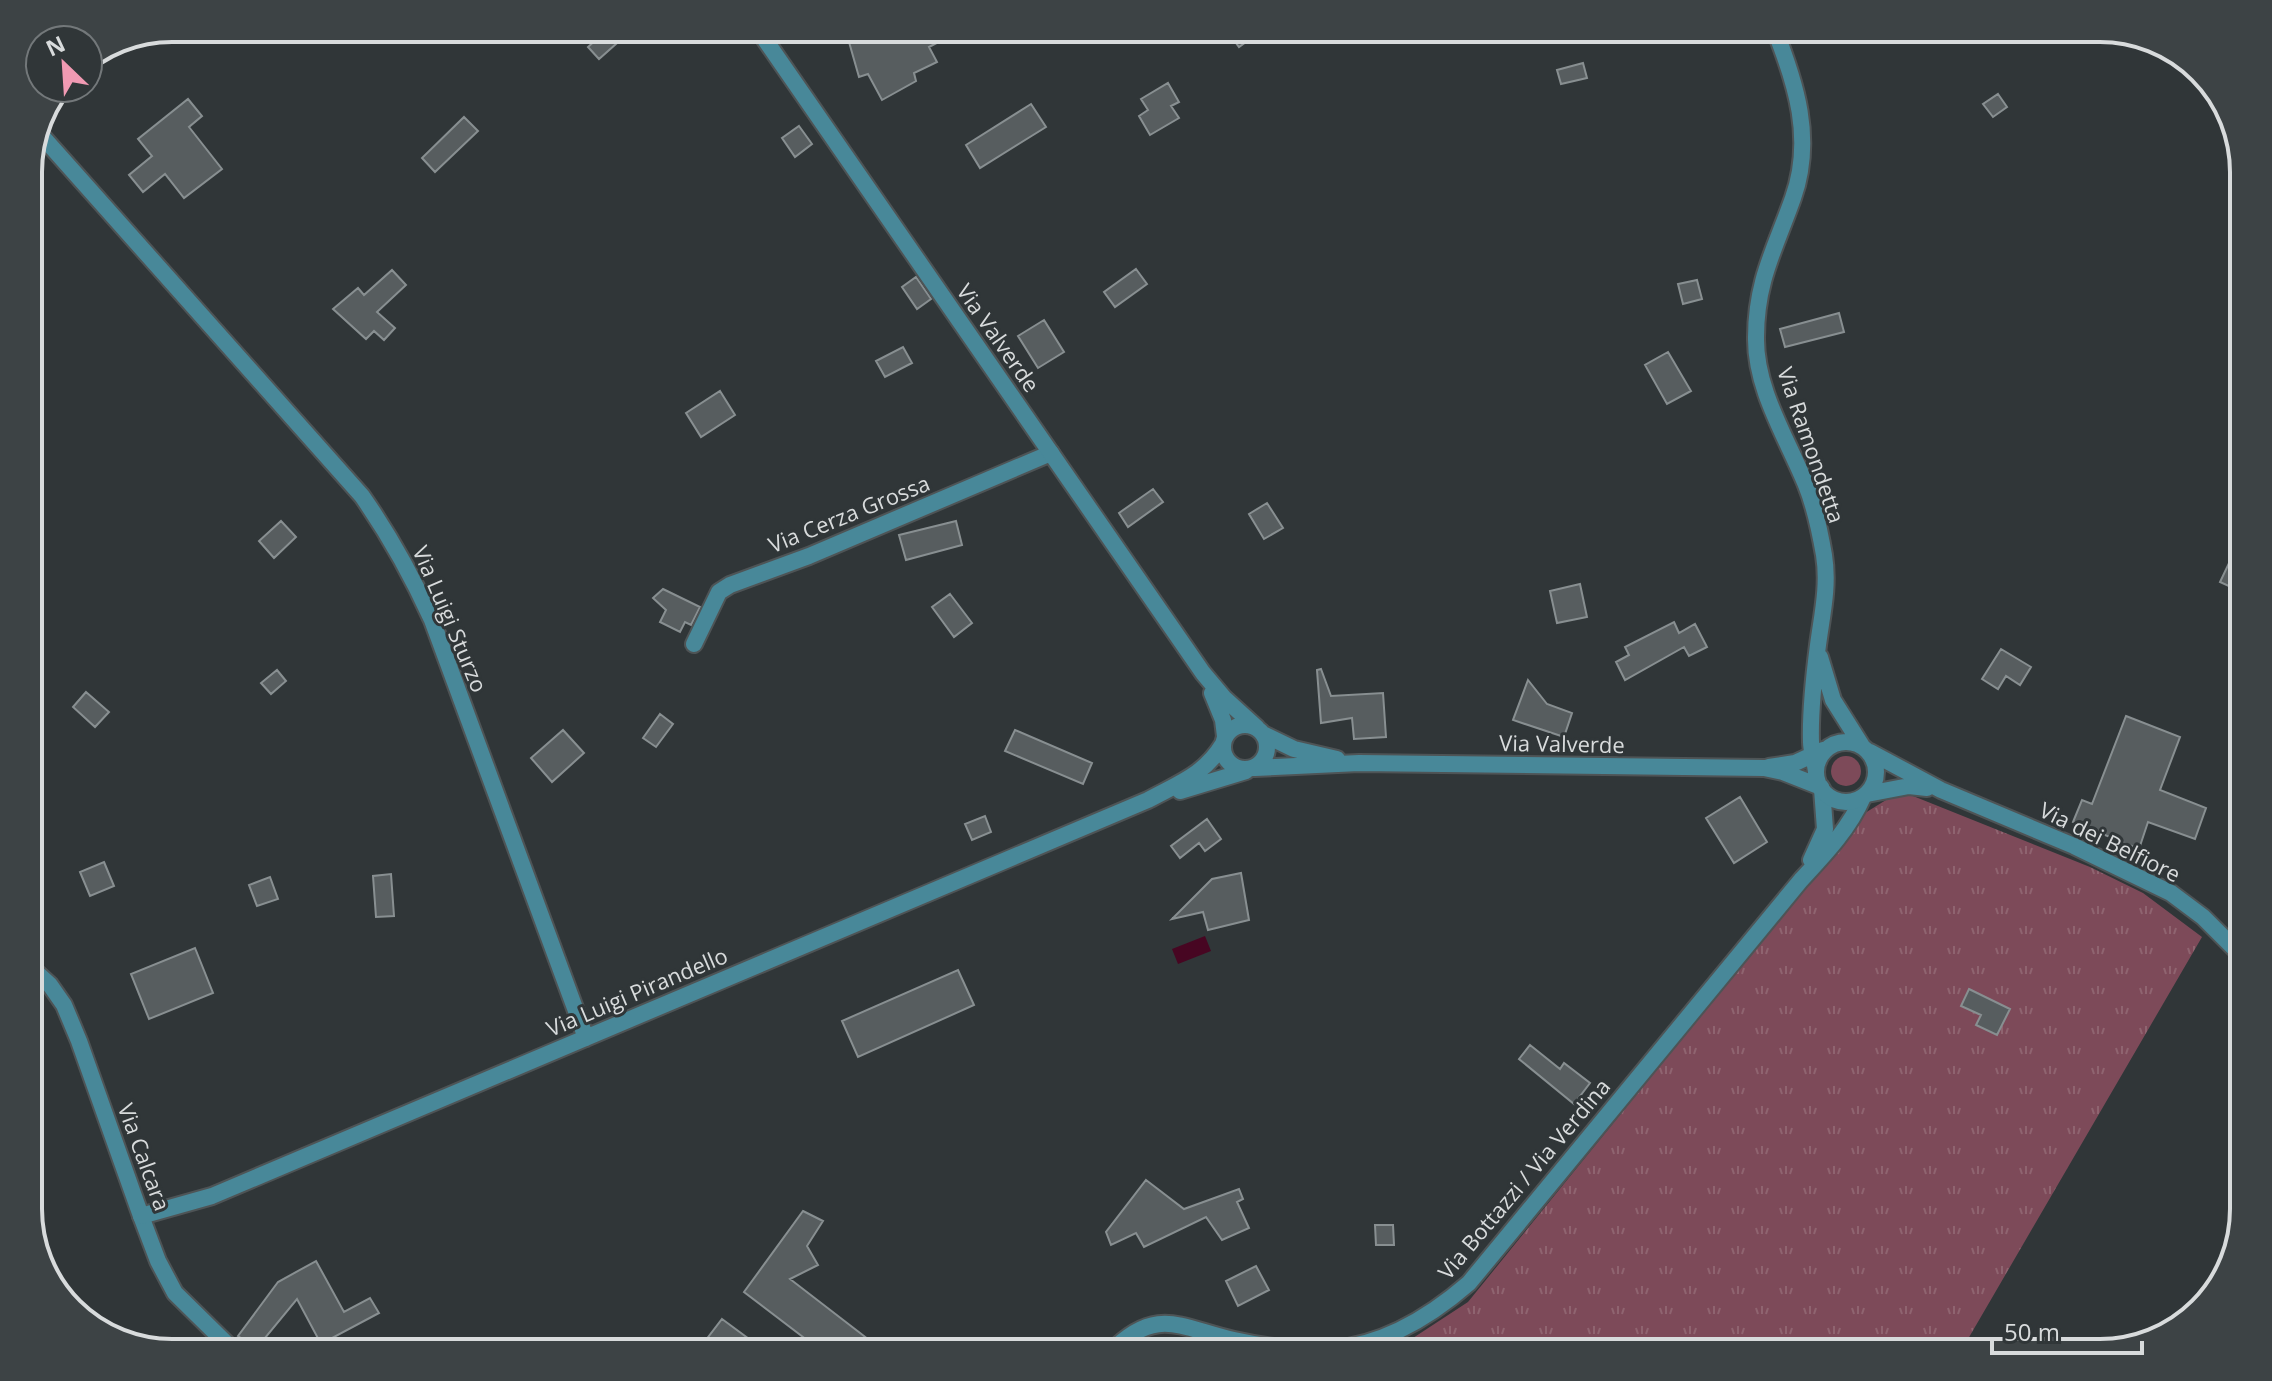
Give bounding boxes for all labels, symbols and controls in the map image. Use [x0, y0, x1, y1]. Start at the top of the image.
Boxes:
north arrow [24, 24, 104, 104]
text: N [41, 28, 70, 62]
street label: Via Valverde [950, 277, 1047, 397]
street label: Via Ramondetta [1771, 363, 1853, 527]
street label: Via Cerza Grossa [764, 467, 934, 559]
street label: Via Luigi Sturzo [407, 541, 495, 696]
street label: Via Valverde [1499, 727, 1625, 759]
street label: Via dei Belfiore [2035, 794, 2186, 888]
street label: Via Luigi Pirandello [541, 939, 732, 1043]
street label: Via Bottazzi / Via Verdina [1430, 1072, 1616, 1285]
street label: Via Calcara [112, 1099, 178, 1215]
scale bar [1992, 1305, 2142, 1355]
text: 50 m [2004, 1315, 2060, 1348]

